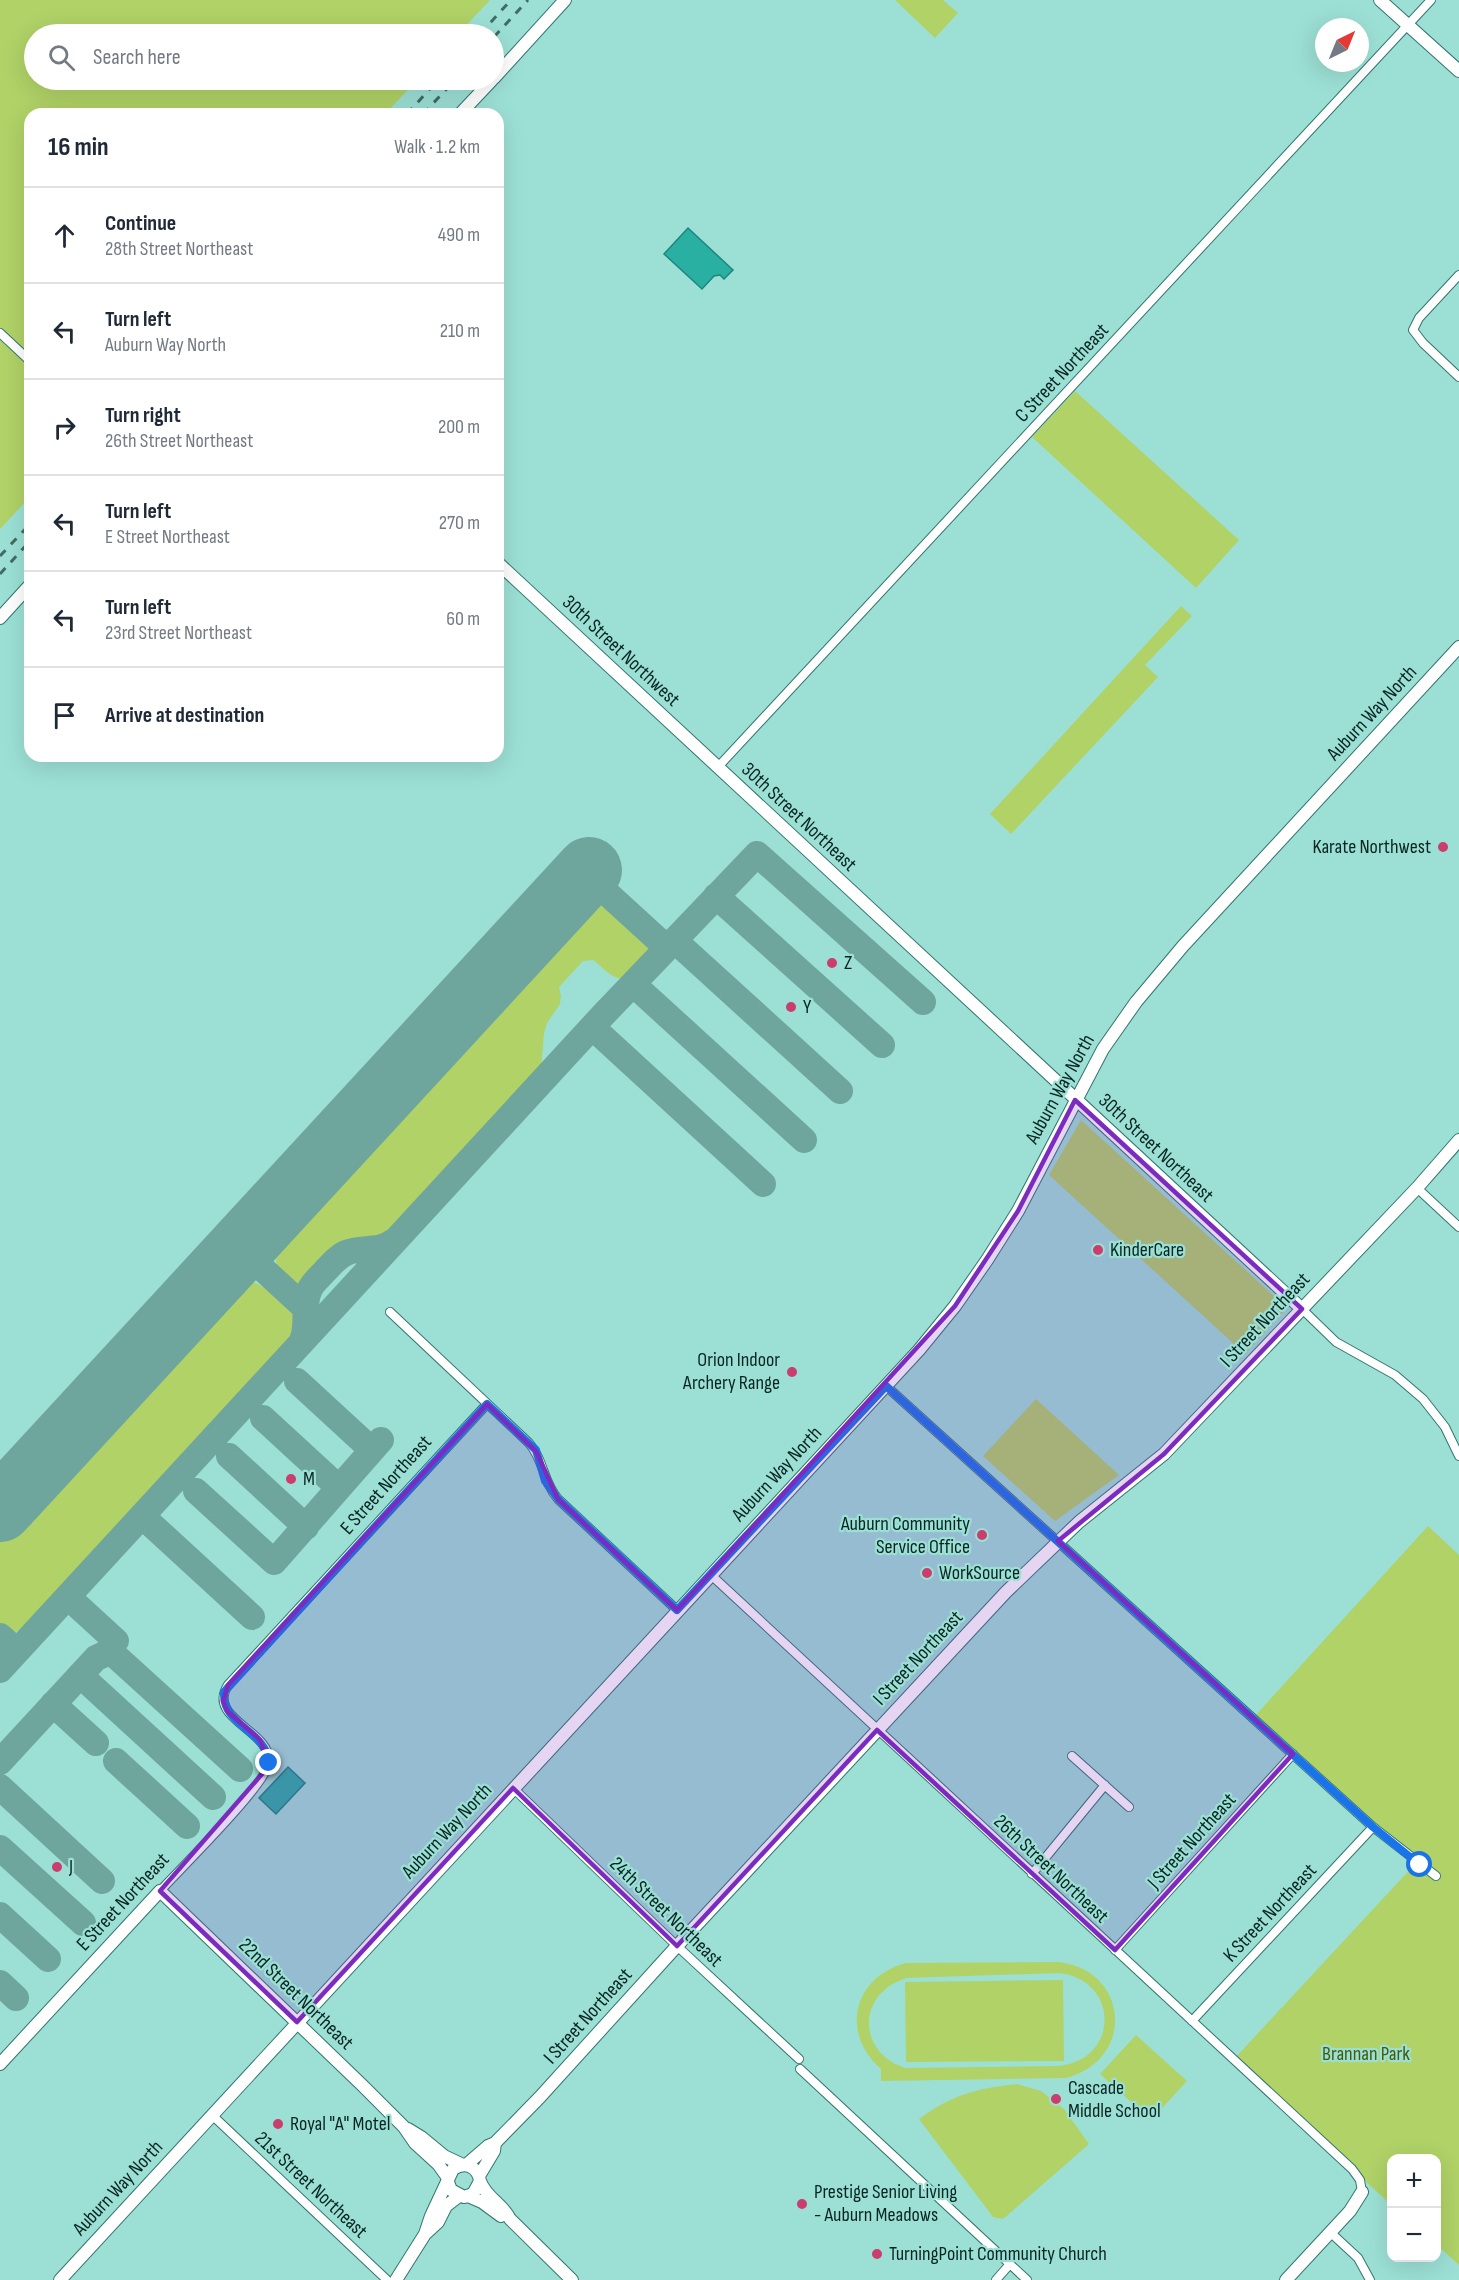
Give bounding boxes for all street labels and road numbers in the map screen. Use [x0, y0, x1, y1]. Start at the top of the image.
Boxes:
street label: C Street Northeast [1010, 319, 1114, 427]
street label: 30th Street Northwest [557, 590, 685, 712]
street label: Auburn Way North [1321, 661, 1422, 766]
street label: 30th Street Northeast [736, 758, 862, 876]
street label: Auburn Way North [1020, 1030, 1100, 1149]
street label: 30th Street Northeast [1093, 1089, 1219, 1207]
street label: I Street Northeast [1215, 1268, 1315, 1372]
street label: Auburn Way North [726, 1422, 827, 1527]
street label: E Street Northeast [335, 1431, 437, 1539]
street label: I Street Northeast [868, 1606, 968, 1710]
street label: Auburn Way North [396, 1779, 497, 1884]
street label: J Street Northeast [1142, 1788, 1241, 1895]
street label: 26th Street Northeast [989, 1810, 1113, 1928]
street label: E Street Northeast [72, 1848, 174, 1956]
street label: 24th Street Northeast [604, 1852, 728, 1972]
street label: K Street Northeast [1218, 1859, 1322, 1967]
street label: 22nd Street Northeast [234, 1933, 358, 2055]
street label: I Street Northeast [539, 1963, 637, 2069]
street label: 21st Street Northeast [250, 2127, 372, 2243]
street label: Auburn Way North [67, 2136, 168, 2241]

